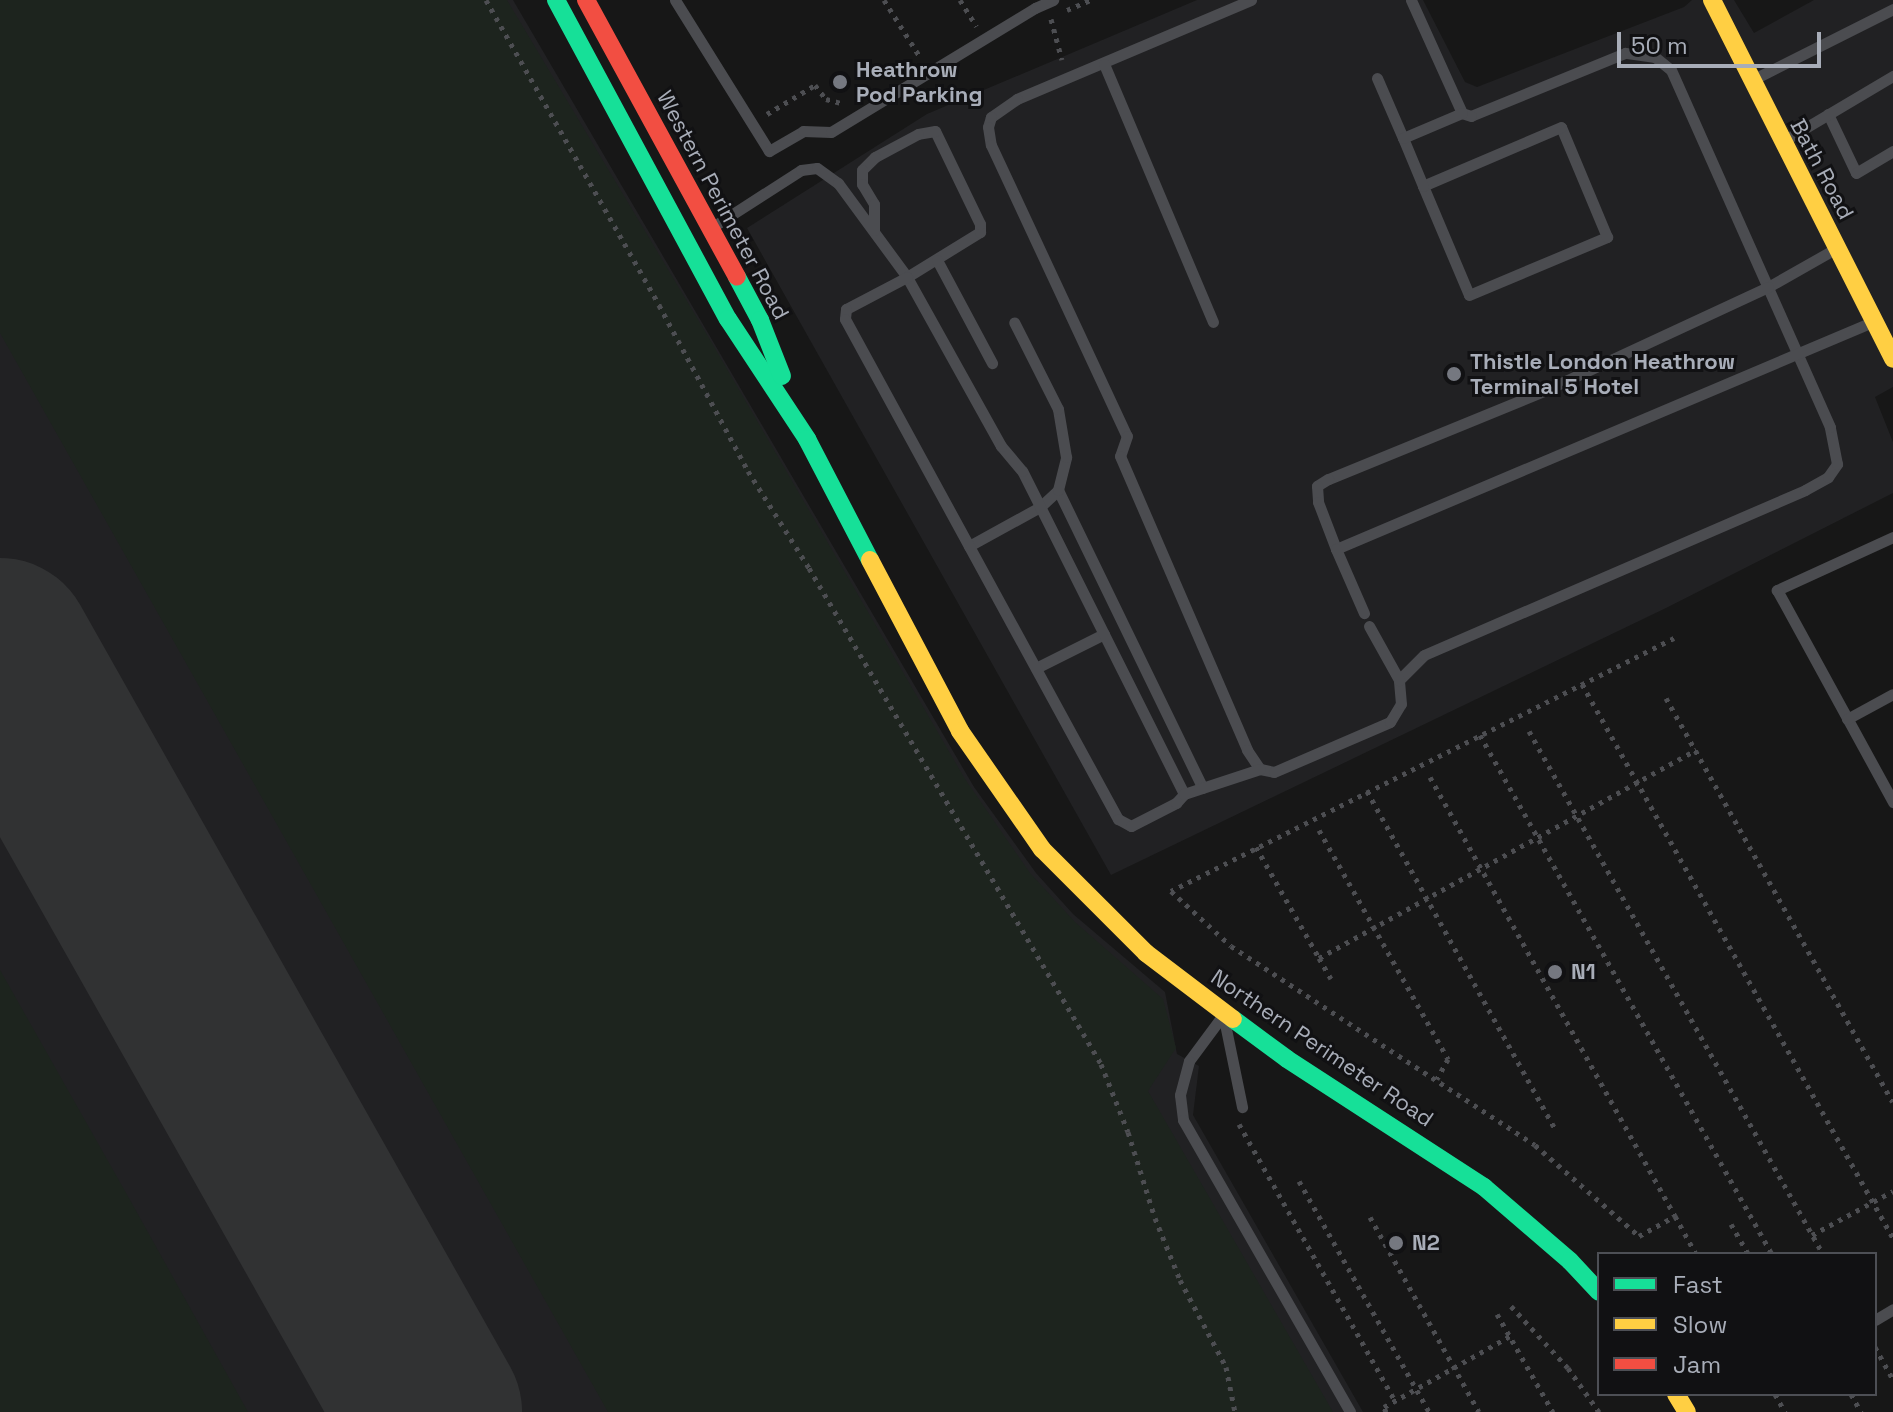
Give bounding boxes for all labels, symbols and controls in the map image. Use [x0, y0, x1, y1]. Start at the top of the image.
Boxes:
scale bar [1621, 16, 1825, 66]
text: 50 m [1631, 30, 1688, 61]
place label: Heathrow Pod Parking [856, 56, 982, 108]
marker: Heathrow Pod Parking [831, 73, 849, 91]
street label: Western Perimeter Road [651, 86, 795, 324]
street label: Bath Road [1785, 114, 1859, 224]
place label: Thistle London Heathrow Terminal 5 Hotel [1470, 348, 1735, 400]
marker: Thistle London Heathrow Terminal 5 Hotel [1445, 365, 1463, 383]
place label: N1 [1571, 959, 1596, 985]
marker: N1 [1546, 963, 1564, 981]
street label: Northern Perimeter Road [1206, 964, 1438, 1132]
place label: N2 [1412, 1230, 1440, 1256]
marker: N2 [1387, 1234, 1405, 1252]
legend [1597, 1252, 1877, 1396]
text: Fast [1673, 1269, 1723, 1300]
text: Slow [1673, 1309, 1727, 1340]
text: Jam [1673, 1349, 1721, 1380]

